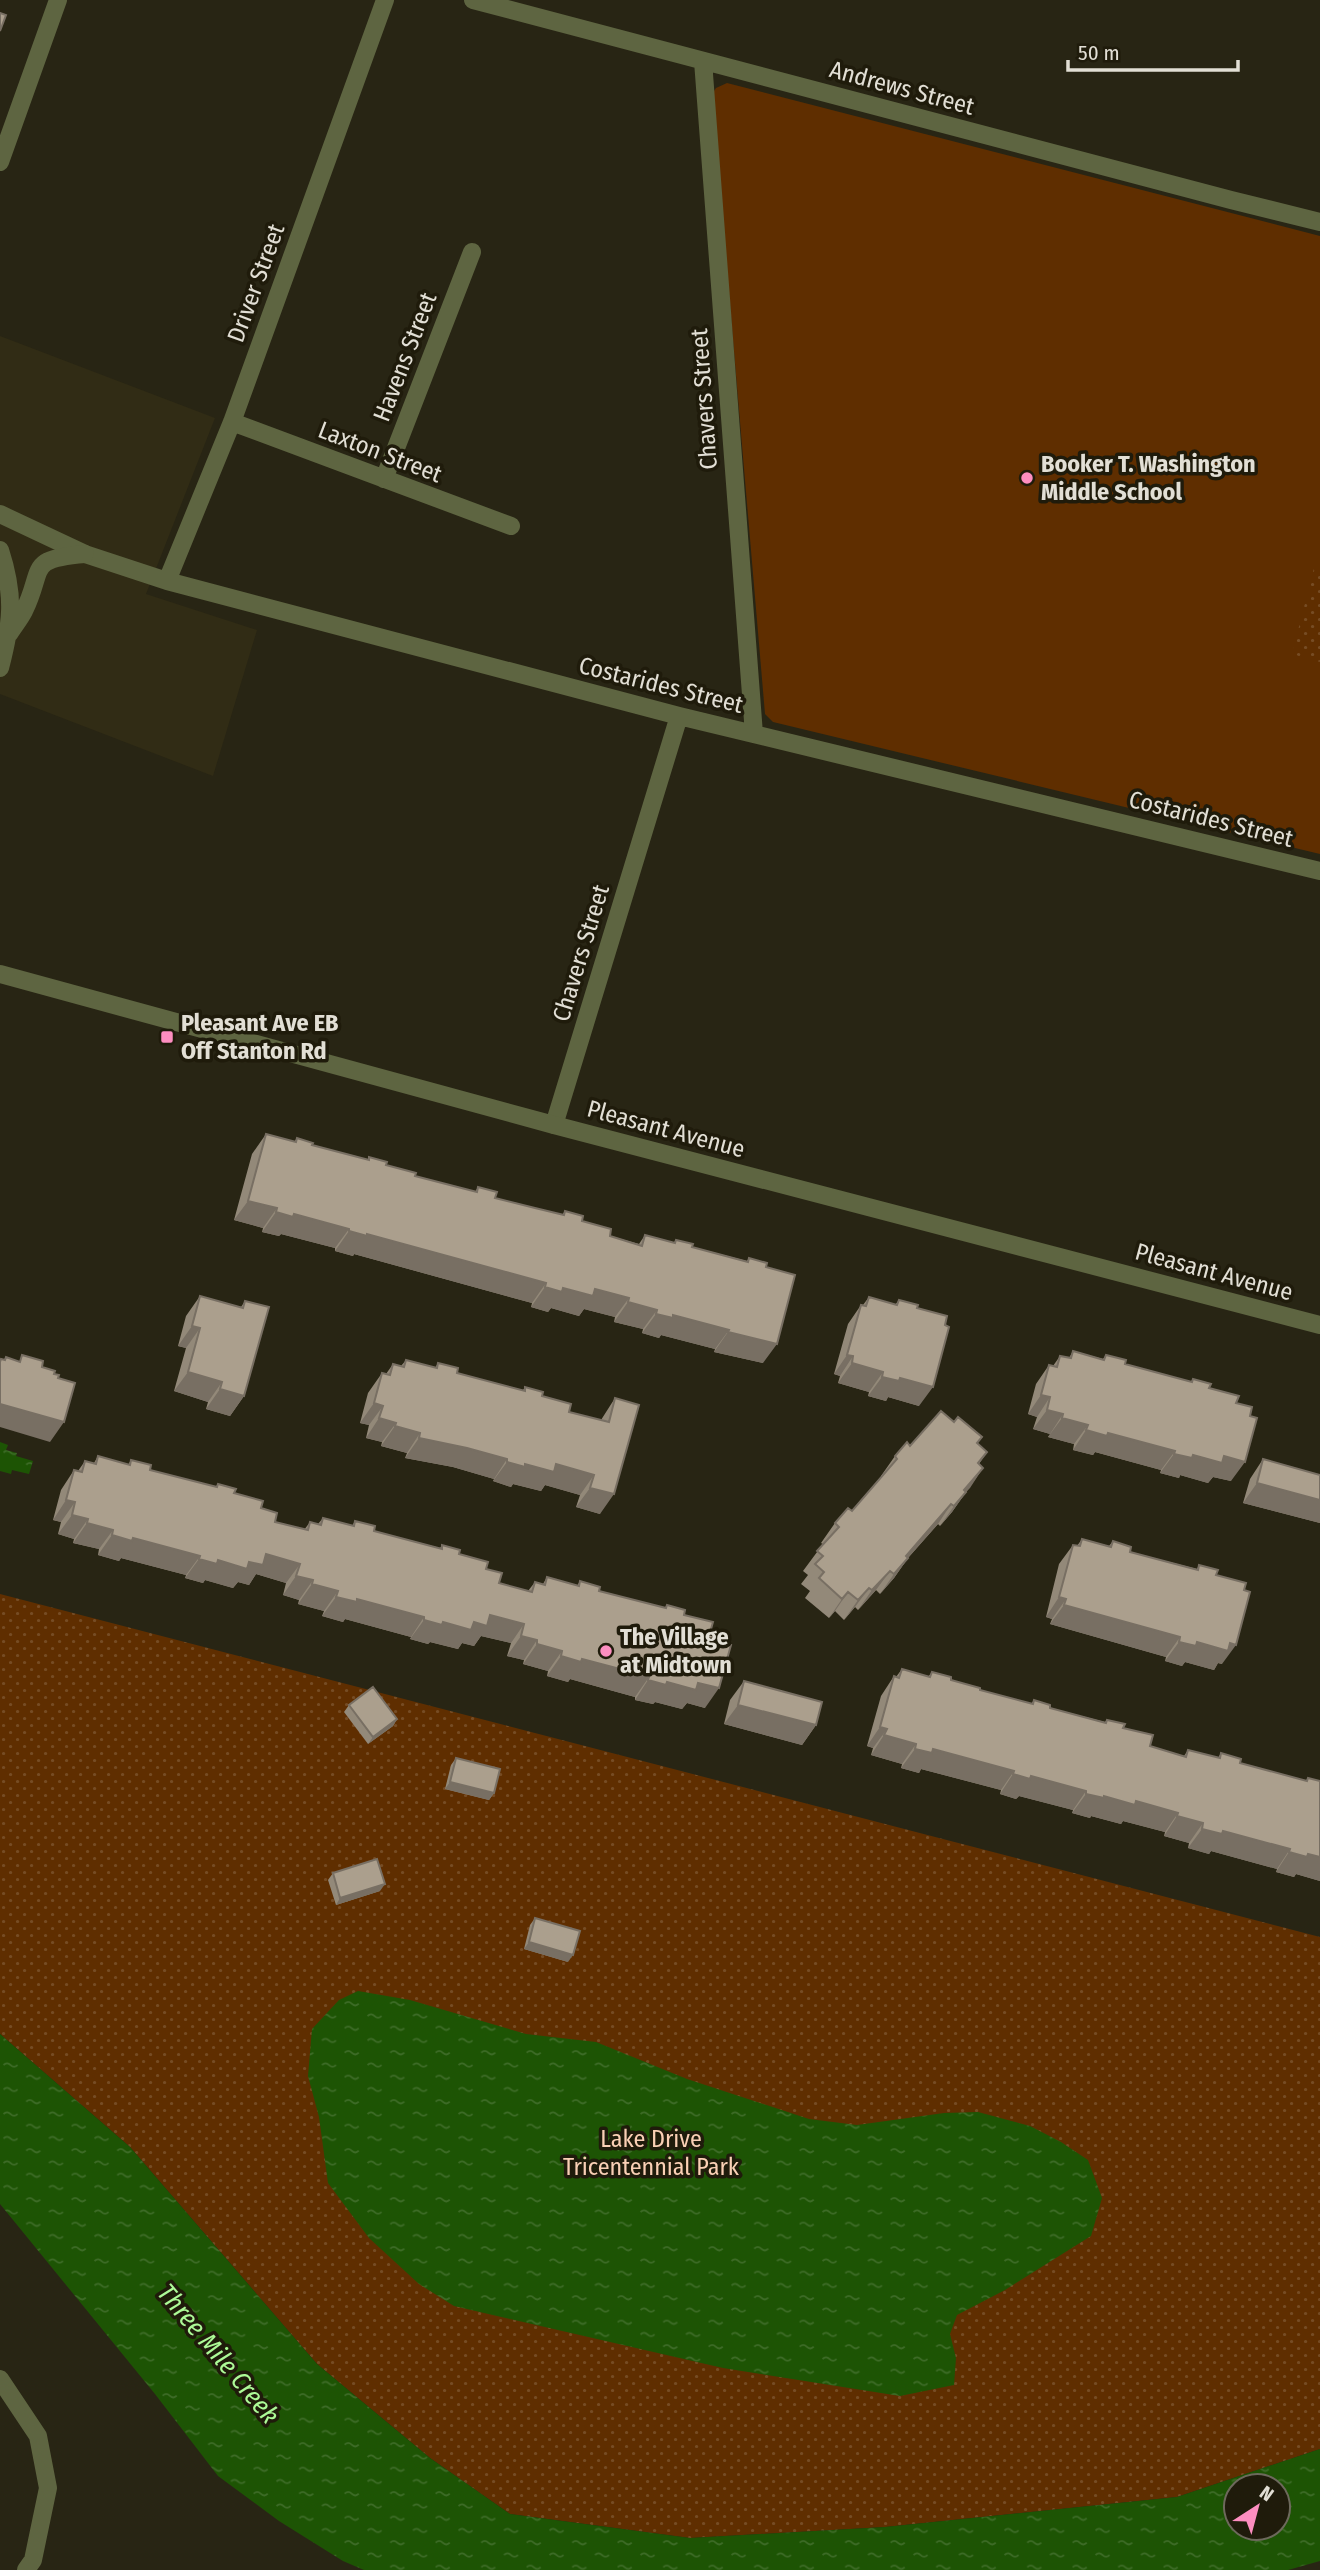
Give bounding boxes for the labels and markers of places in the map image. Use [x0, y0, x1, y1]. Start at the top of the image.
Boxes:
place label: Booker T. Washington Middle School [1041, 450, 1256, 506]
marker: Booker T. Washington Middle School [1019, 470, 1035, 486]
place label: Pleasant Ave EB Off Stanton Rd [181, 1009, 338, 1065]
marker: Pleasant Ave EB Off Stanton Rd [159, 1029, 175, 1045]
place label: The Village at Midtown [620, 1623, 732, 1679]
marker: The Village at Midtown [598, 1643, 614, 1659]

